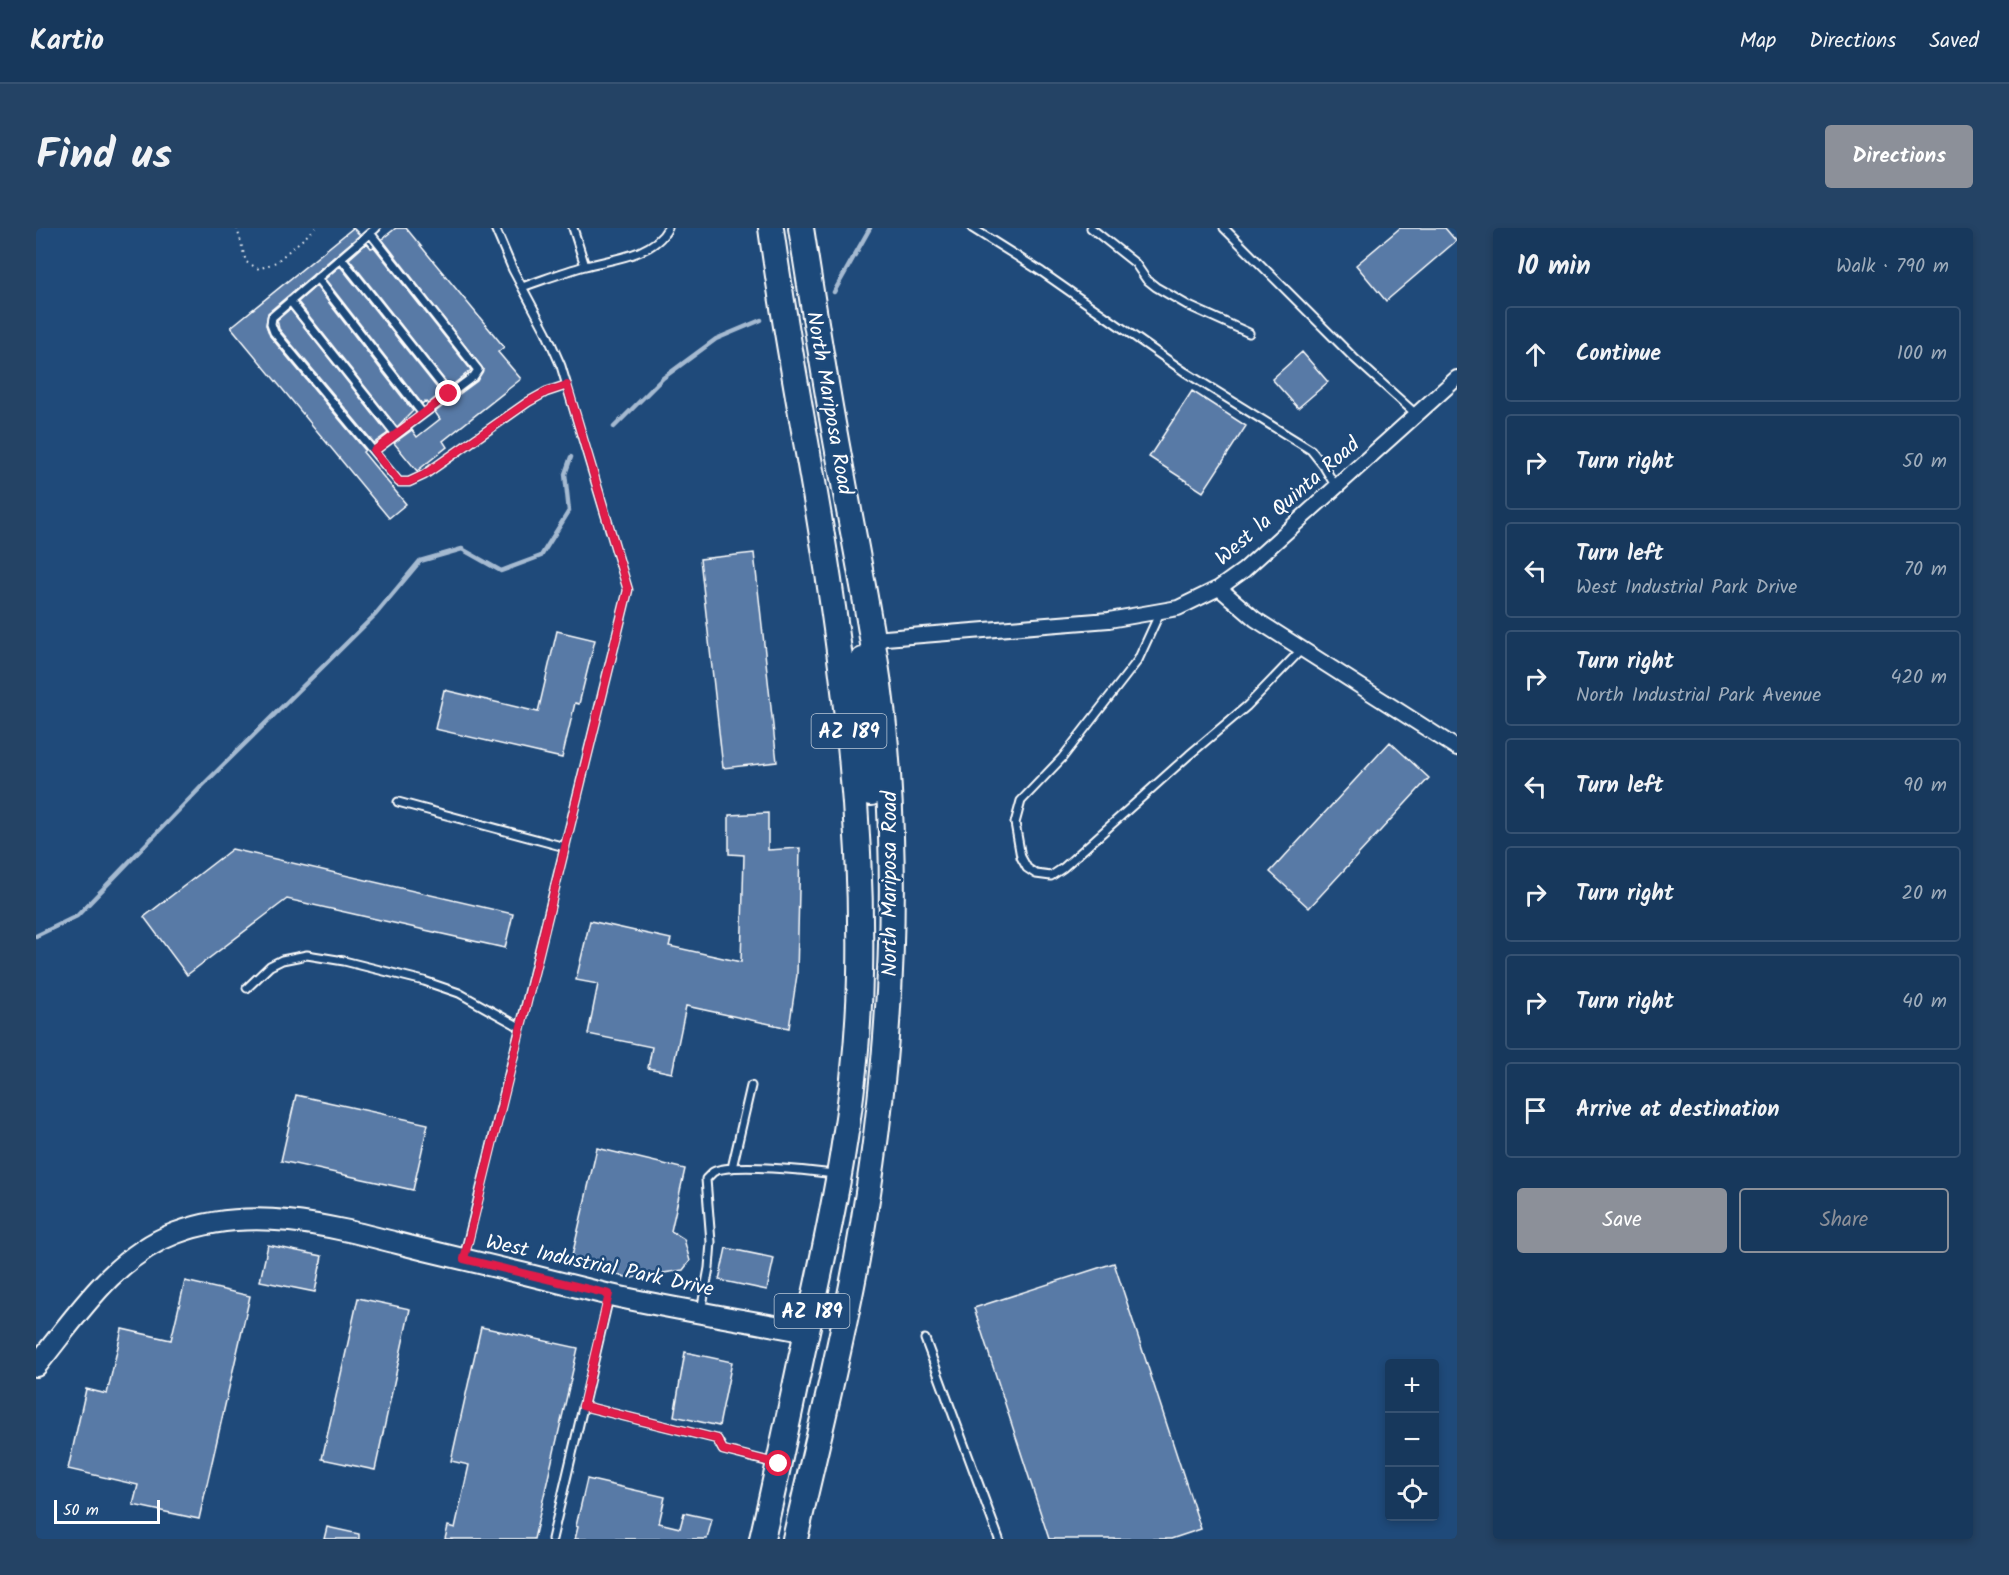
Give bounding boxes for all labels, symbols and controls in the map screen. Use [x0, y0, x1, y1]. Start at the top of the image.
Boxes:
text: Kartio [30, 19, 104, 64]
text: Map [1740, 25, 1776, 58]
text: Directions [1809, 25, 1896, 58]
text: Saved [1929, 25, 1979, 58]
text: Find us [36, 123, 172, 190]
button: Directions [1825, 125, 1973, 188]
text: 10 min [1517, 246, 1591, 288]
text: Walk · 790 m [1836, 251, 1949, 283]
street label: North Mariposa Road [796, 309, 861, 498]
text: Continue [1576, 337, 1661, 372]
icon: ahead [1519, 338, 1552, 371]
text: 100 m [1897, 338, 1947, 370]
route end [435, 380, 461, 406]
street label: West la Quinta Road [1208, 429, 1368, 575]
text: Turn right [1576, 445, 1674, 480]
icon: right [1519, 446, 1552, 479]
text: 50 m [1902, 446, 1947, 478]
text: Turn left [1576, 537, 1663, 572]
icon: left [1519, 554, 1552, 587]
text: 70 m [1904, 554, 1947, 586]
text: West Industrial Park Drive [1576, 572, 1797, 604]
text: Turn right [1576, 645, 1674, 680]
icon: right [1519, 662, 1552, 695]
text: 420 m [1890, 662, 1947, 694]
text: North Industrial Park Avenue [1576, 680, 1821, 712]
road number: AZ 189 [812, 714, 886, 748]
text: Turn left [1576, 769, 1663, 804]
icon: left [1519, 770, 1552, 803]
text: 90 m [1903, 770, 1947, 802]
street label: North Mariposa Road [874, 791, 907, 977]
text: Turn right [1576, 877, 1674, 912]
icon: right [1519, 878, 1552, 911]
text: 20 m [1901, 878, 1947, 910]
text: Turn right [1576, 985, 1674, 1020]
icon: right [1519, 986, 1552, 1019]
text: 40 m [1902, 986, 1947, 1018]
text: Arrive at destination [1576, 1093, 1779, 1128]
icon: arrive [1519, 1094, 1552, 1127]
button: Save [1517, 1188, 1727, 1253]
button: Share [1739, 1188, 1949, 1253]
street label: West Industrial Park Drive [483, 1226, 717, 1307]
road number: AZ 189 [774, 1294, 850, 1328]
map controls [1385, 1359, 1439, 1521]
button: + [1385, 1359, 1439, 1413]
button: − [1385, 1413, 1439, 1467]
route start [765, 1450, 791, 1476]
button: locate [1385, 1467, 1439, 1521]
scale bar [54, 1497, 160, 1524]
text: 50 m [63, 1498, 99, 1523]

